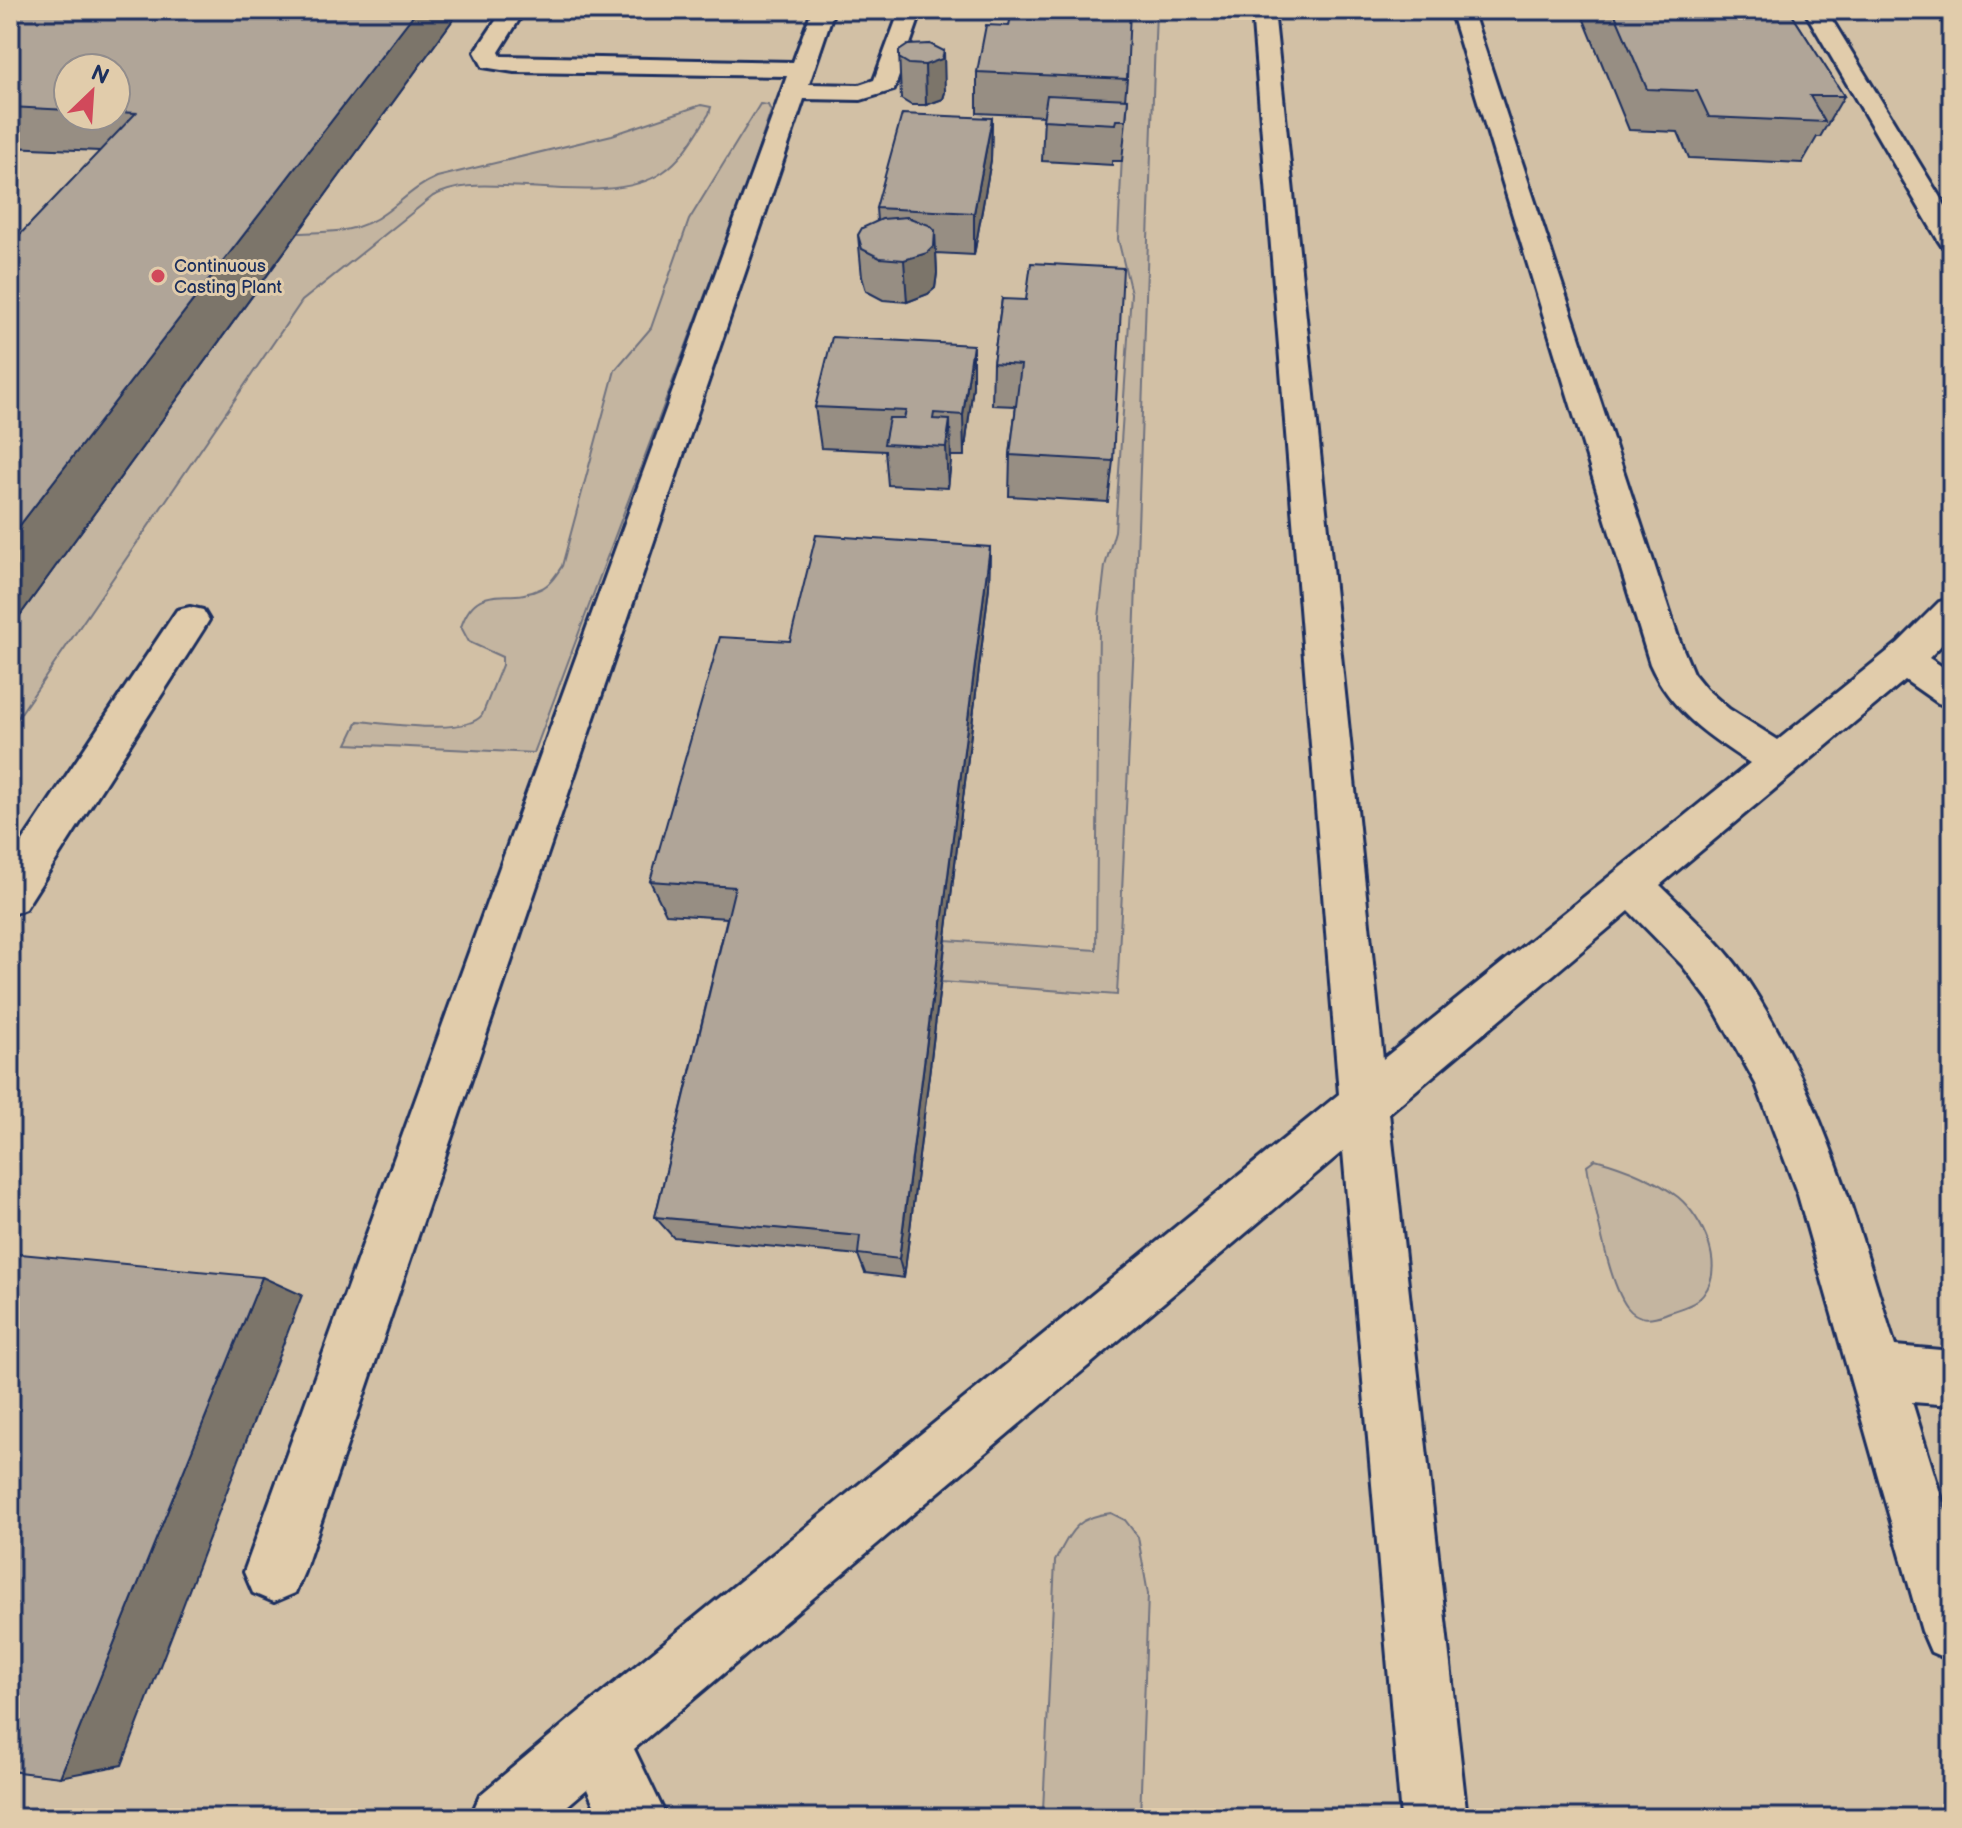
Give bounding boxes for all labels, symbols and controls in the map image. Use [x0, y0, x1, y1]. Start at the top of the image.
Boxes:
north arrow [52, 52, 132, 132]
text: N [87, 60, 113, 91]
place label: Continuous Casting Plant [174, 256, 283, 298]
marker: Continuous Casting Plant [149, 267, 167, 285]

